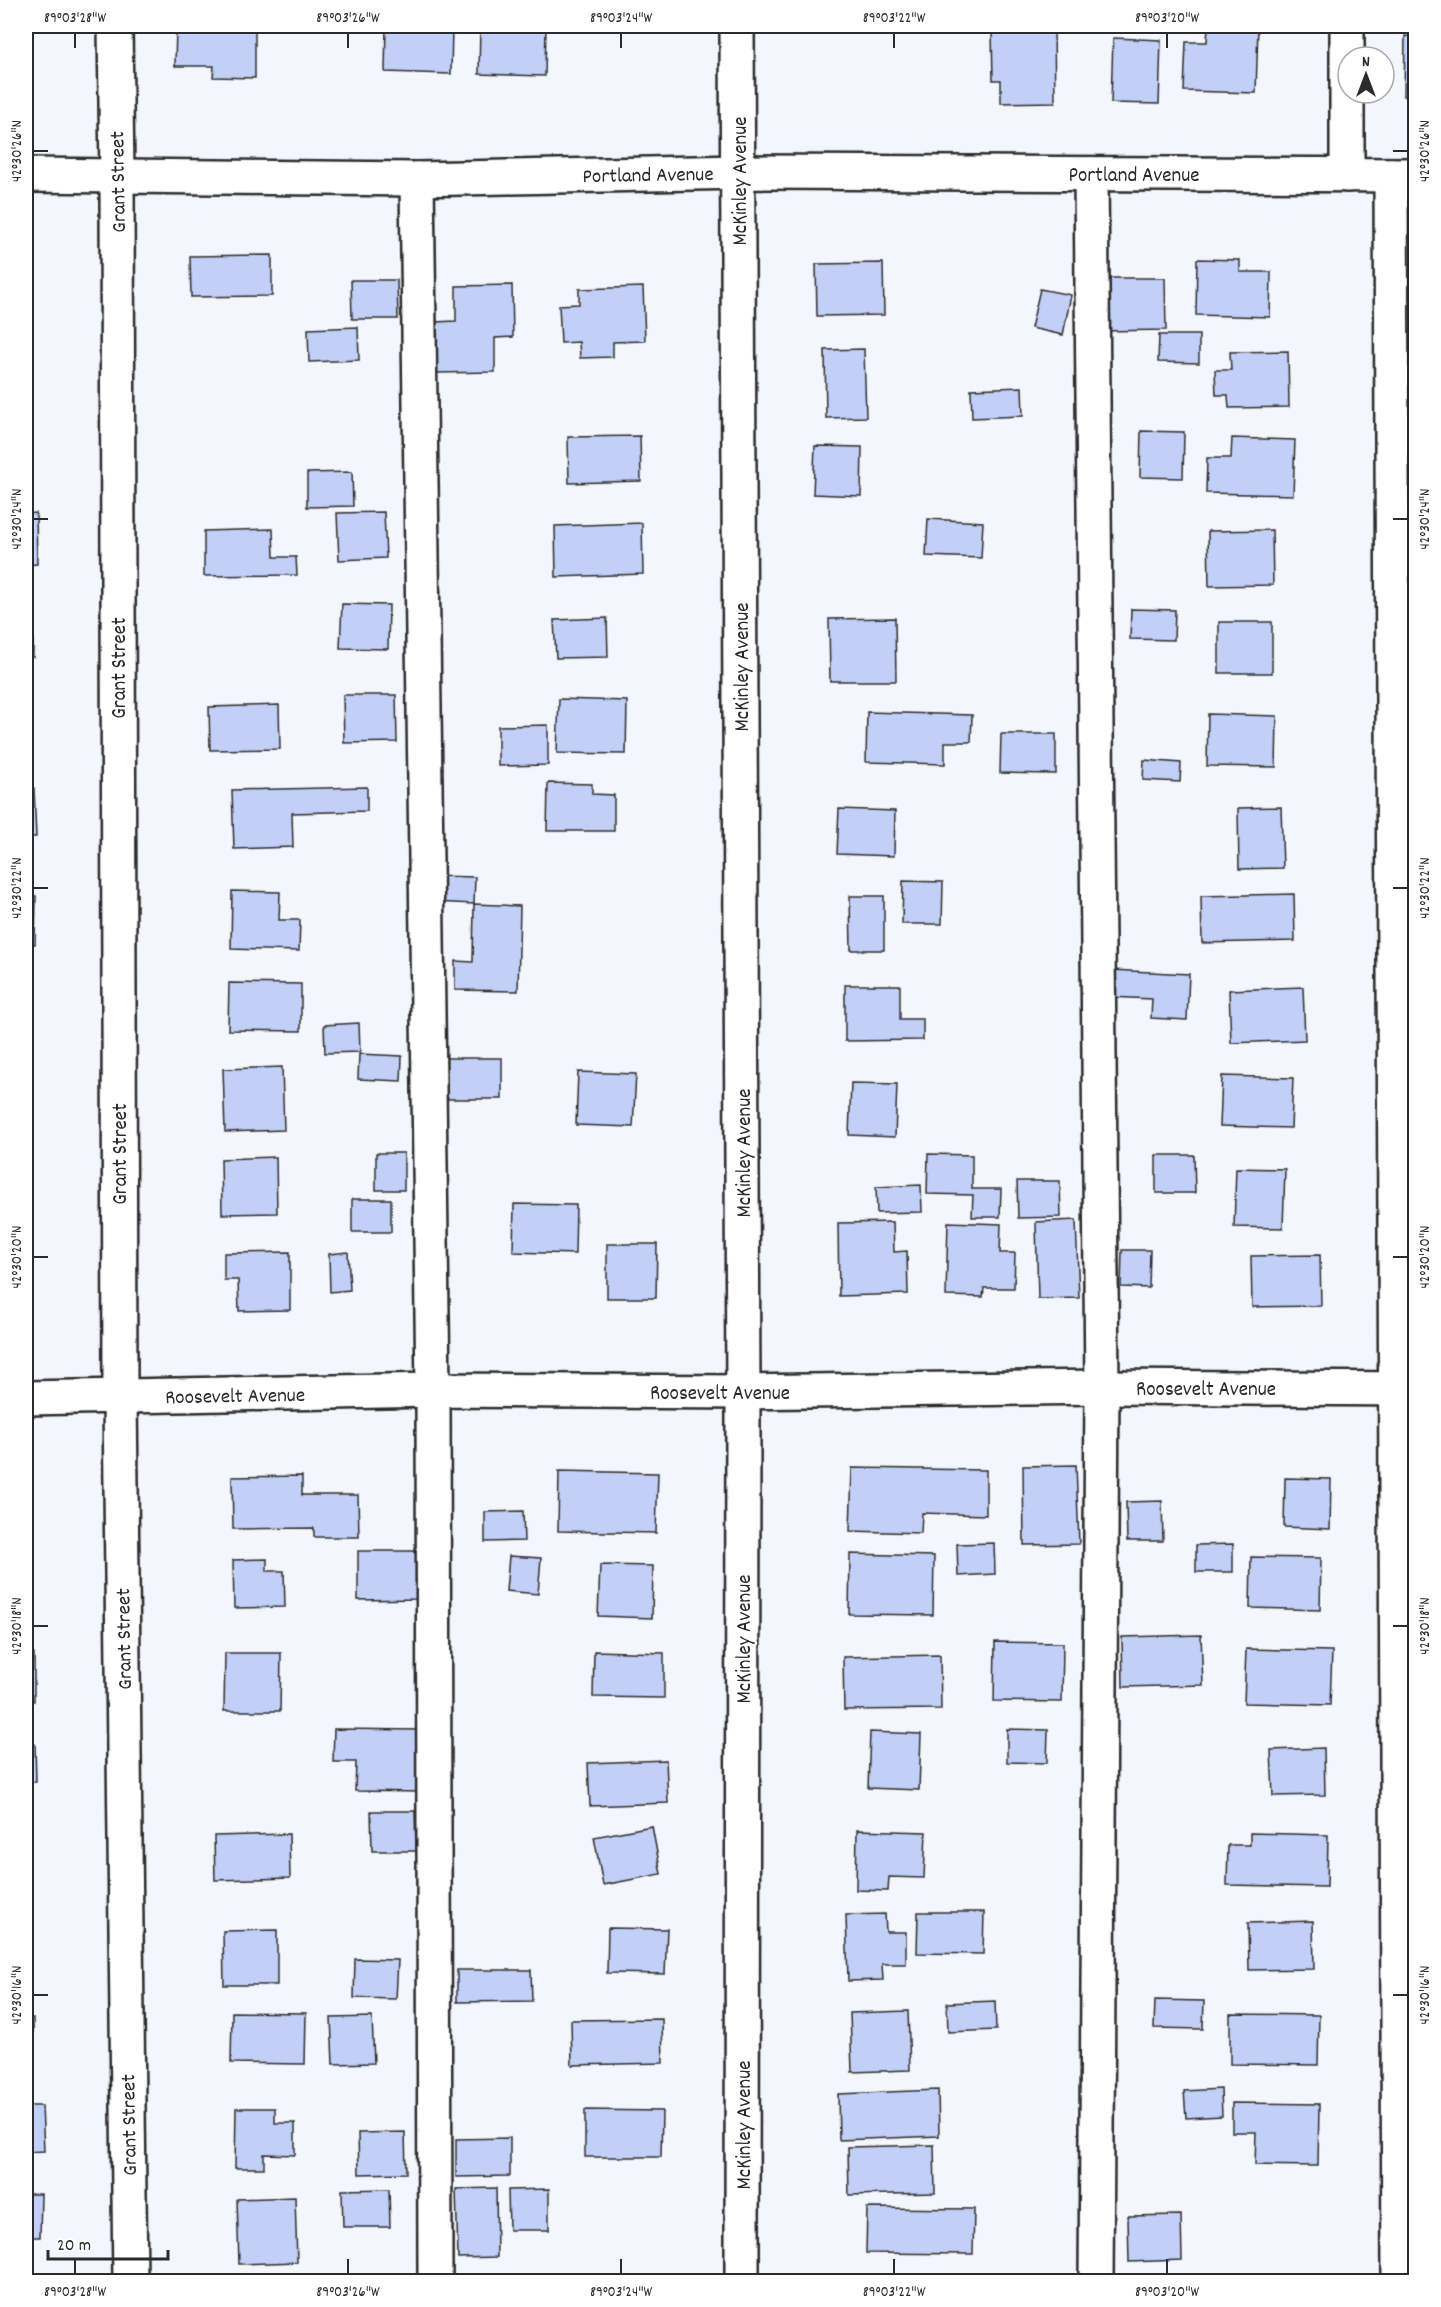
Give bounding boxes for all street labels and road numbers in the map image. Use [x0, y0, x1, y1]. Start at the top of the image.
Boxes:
street label: McKinley Avenue [727, 116, 757, 246]
street label: Grant Street [104, 131, 136, 233]
street label: Portland Avenue [582, 161, 714, 193]
street label: Portland Avenue [1068, 162, 1200, 192]
street label: McKinley Avenue [729, 602, 759, 732]
street label: Grant Street [106, 617, 136, 719]
street label: McKinley Avenue [731, 1088, 761, 1218]
street label: Grant Street [107, 1103, 137, 1205]
street label: Roosevelt Avenue [1136, 1376, 1276, 1406]
street label: Roosevelt Avenue [650, 1380, 790, 1410]
street label: Roosevelt Avenue [165, 1382, 305, 1414]
street label: McKinley Avenue [731, 1574, 761, 1704]
street label: Grant Street [110, 1588, 142, 1690]
street label: McKinley Avenue [731, 2060, 761, 2190]
street label: Grant Street [115, 2074, 147, 2176]

